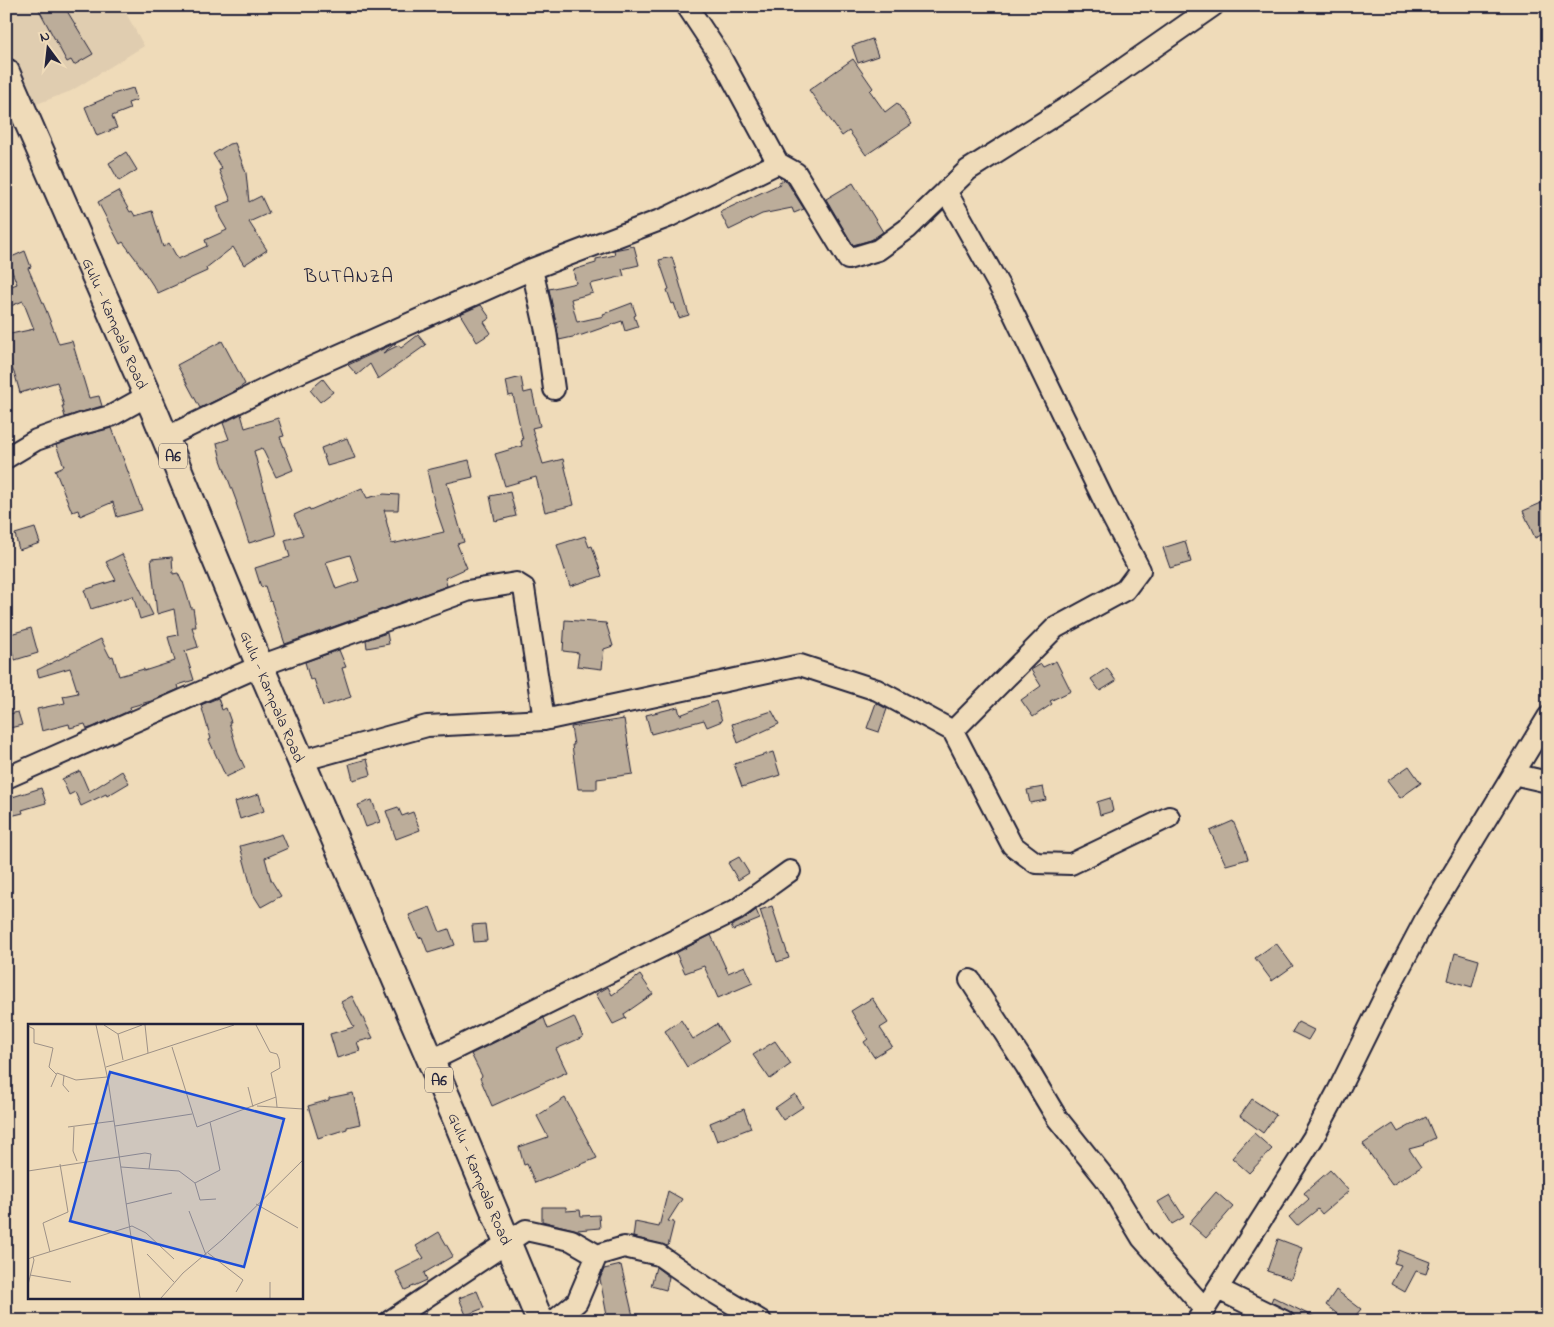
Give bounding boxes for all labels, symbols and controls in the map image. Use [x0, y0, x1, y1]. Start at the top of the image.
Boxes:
north arrow [22, 22, 72, 72]
text: N [38, 26, 52, 48]
street label: Gulu - Kampala Road [75, 254, 153, 393]
district label: BUTANZA [303, 264, 394, 291]
road number: A6 [159, 444, 187, 468]
street label: Gulu - Kampala Road [233, 627, 310, 767]
inset map [28, 1024, 302, 1300]
road number: A6 [425, 1068, 453, 1092]
street label: Gulu - Kampala Road [441, 1109, 517, 1249]

